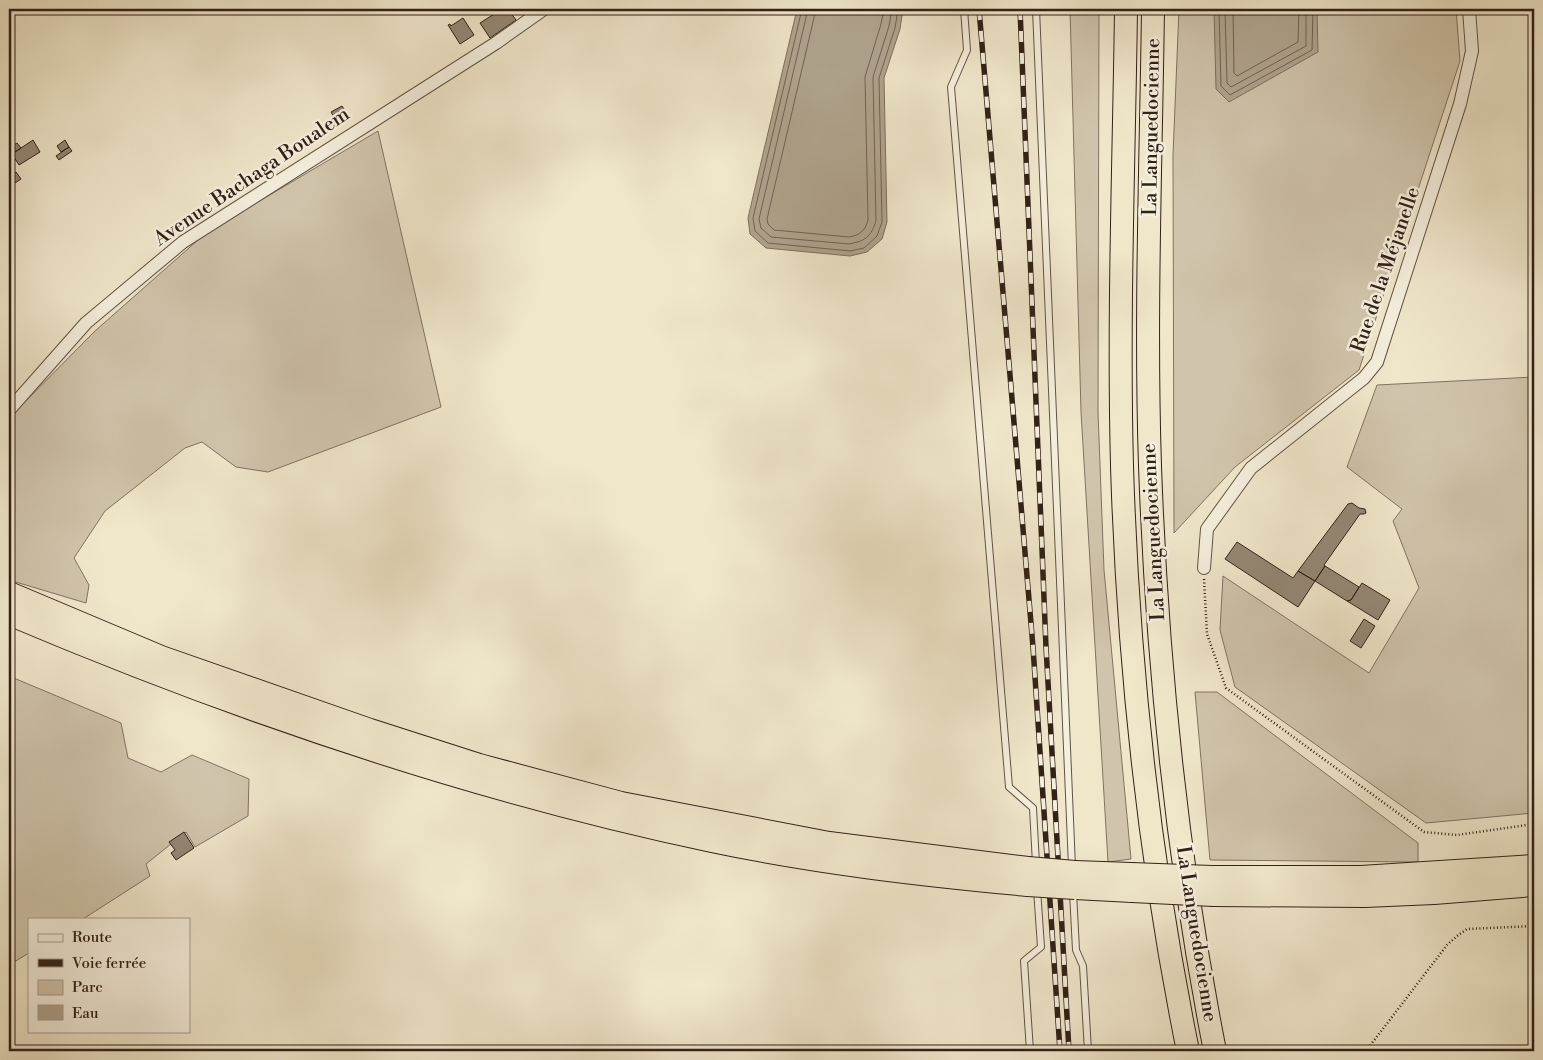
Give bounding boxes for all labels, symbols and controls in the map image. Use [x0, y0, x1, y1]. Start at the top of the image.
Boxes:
street label: La Languedocienne [1138, 38, 1166, 216]
street label: Avenue Bachaga Boualem [148, 102, 355, 253]
street label: Rue de la Méjanelle [1346, 184, 1426, 356]
street label: La Languedocienne [1137, 442, 1171, 622]
street label: La Languedocienne [1170, 844, 1222, 1024]
legend [28, 918, 190, 1032]
text: Route [72, 928, 112, 947]
text: Voie ferrée [71, 954, 146, 973]
text: Parc [72, 978, 103, 997]
text: Eau [72, 1004, 99, 1023]

